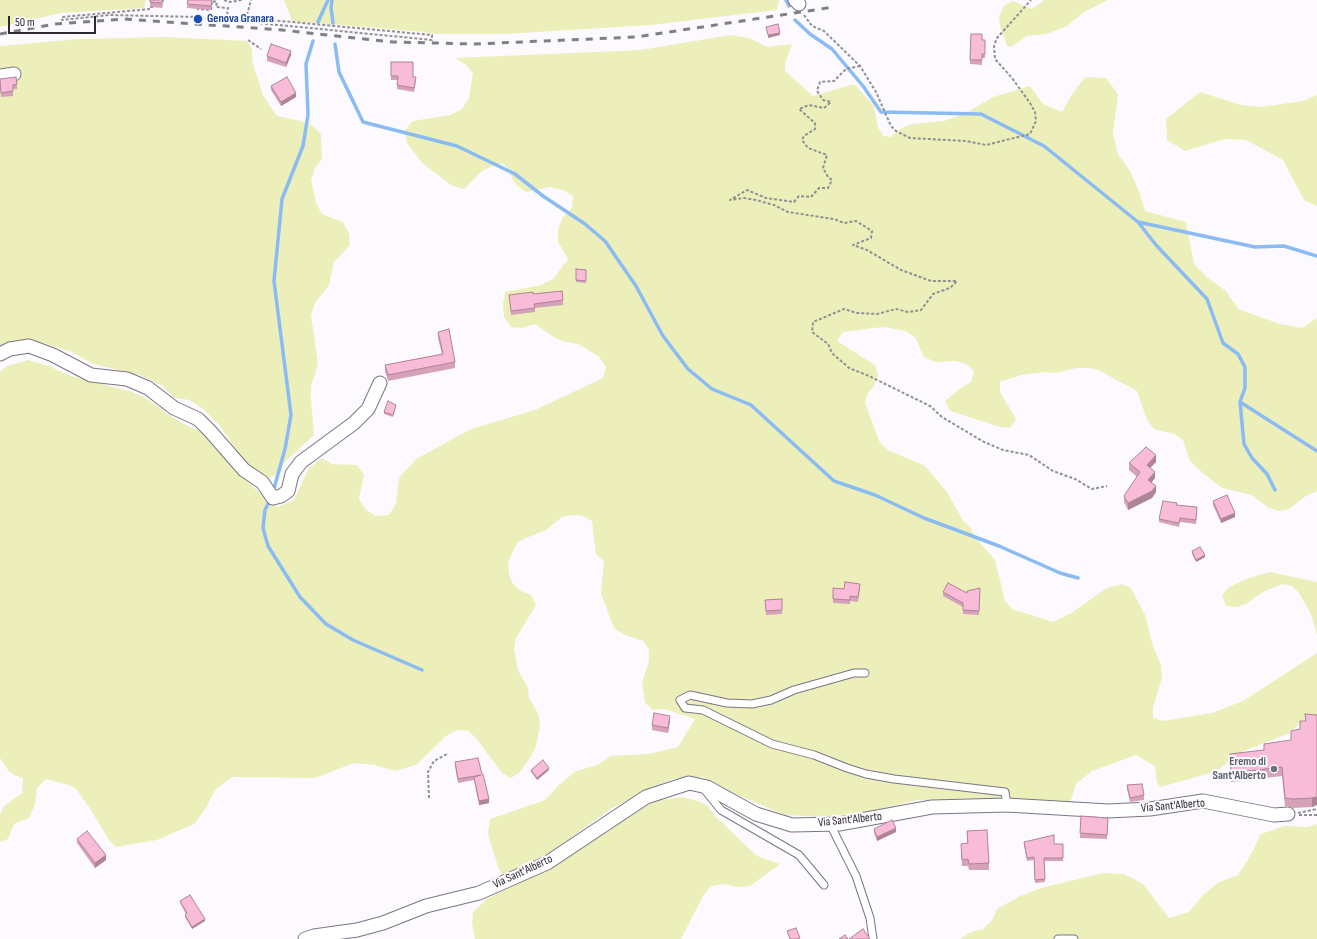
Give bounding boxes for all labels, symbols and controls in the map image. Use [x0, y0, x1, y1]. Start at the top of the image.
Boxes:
scale bar [10, 8, 98, 34]
place label: Genova Granara [207, 12, 274, 26]
marker: Genova Granara [192, 13, 204, 25]
text: 50 m [15, 15, 35, 30]
place label: Eremo di Sant'Alberto [1213, 755, 1266, 783]
marker: Eremo di Sant'Alberto [1269, 764, 1279, 774]
street label: Via Sant'Alberto [1140, 796, 1206, 816]
street label: Via Sant'Alberto [817, 809, 883, 831]
street label: Via Sant'Alberto [491, 852, 555, 892]

